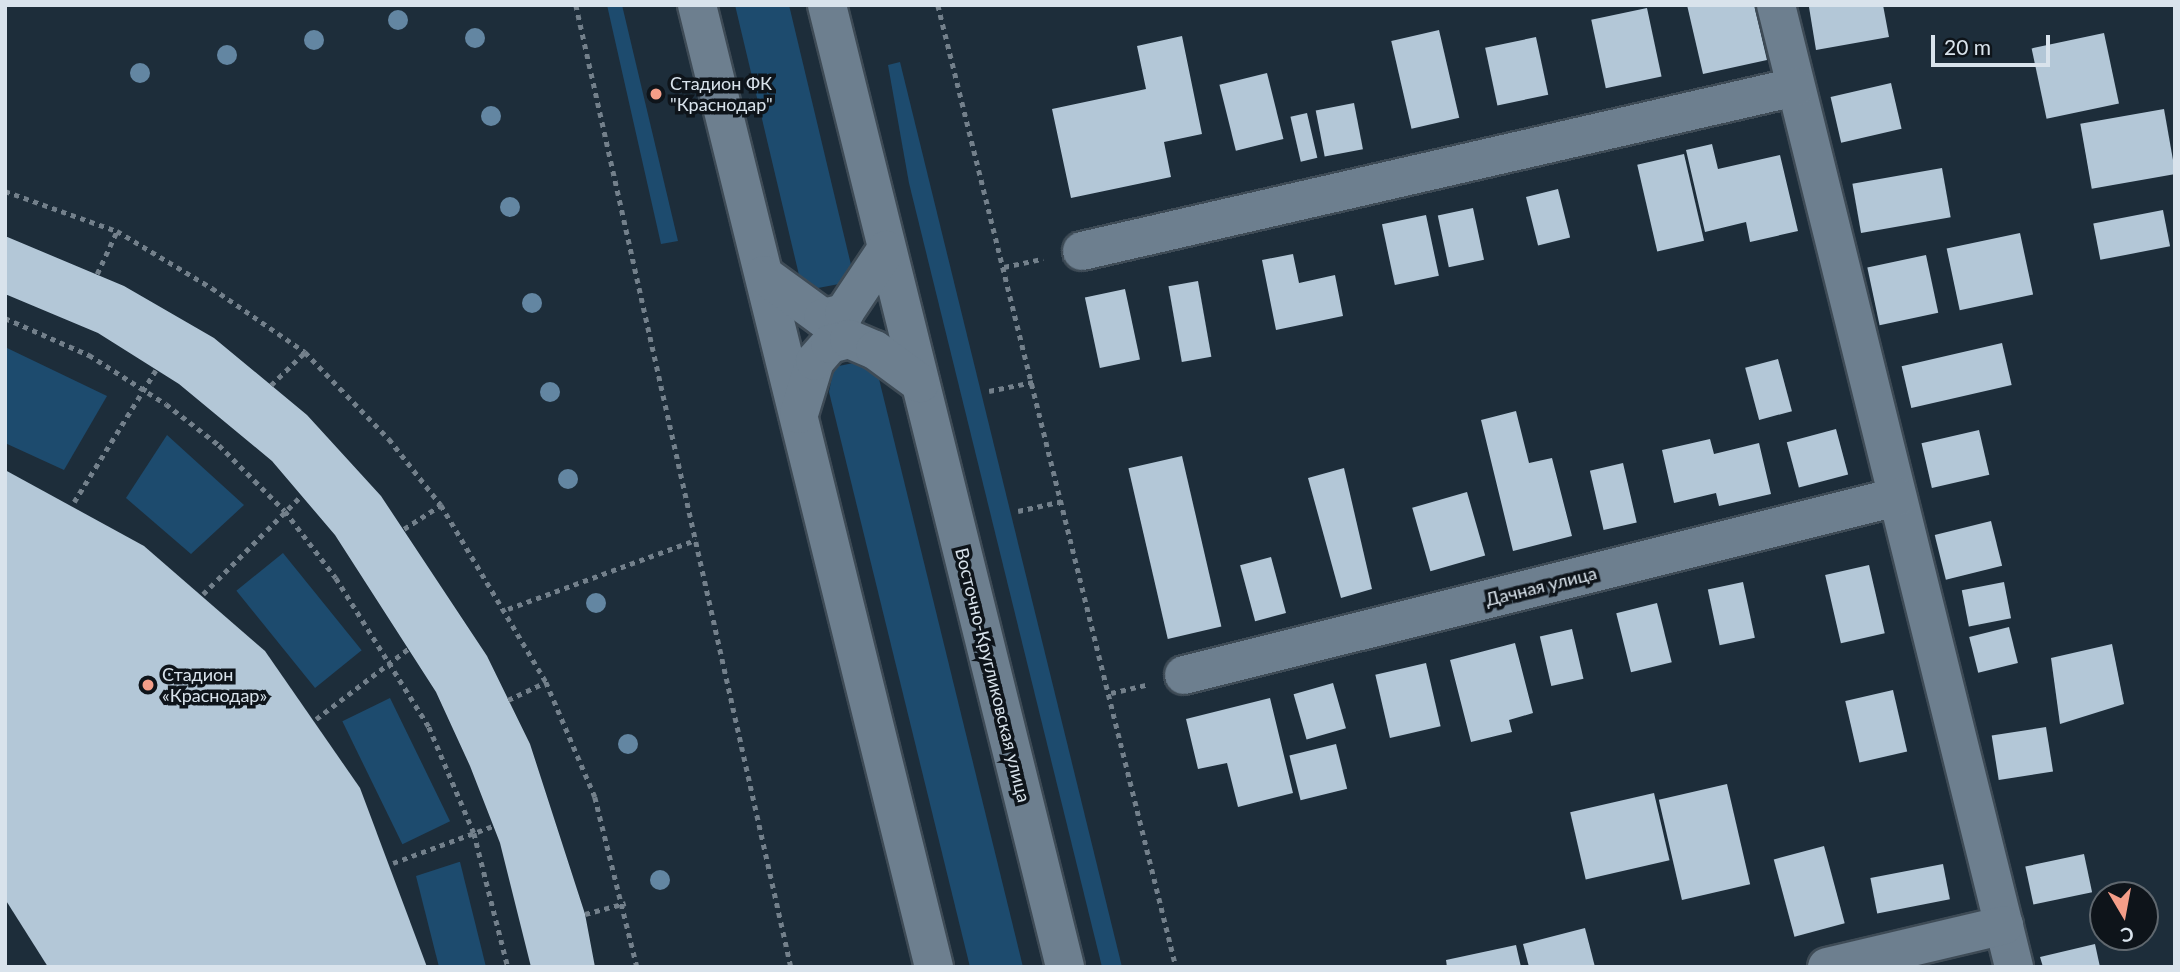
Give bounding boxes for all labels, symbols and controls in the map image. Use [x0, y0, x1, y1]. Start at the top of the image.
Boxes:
scale bar [1935, 21, 2054, 65]
text: 20 m [1944, 34, 1991, 59]
place label: Стадион ФК "Краснодар" [670, 73, 773, 116]
marker: Стадион ФК "Краснодар" [648, 86, 664, 102]
street label: Восточно-Кругликовская улица [951, 546, 1035, 804]
street label: Дачная улица [1483, 562, 1599, 610]
place label: Стадион «Краснодар» [162, 664, 267, 706]
marker: Стадион «Краснодар» [140, 677, 156, 693]
north arrow [2089, 881, 2159, 951]
text: С [2119, 923, 2136, 948]

